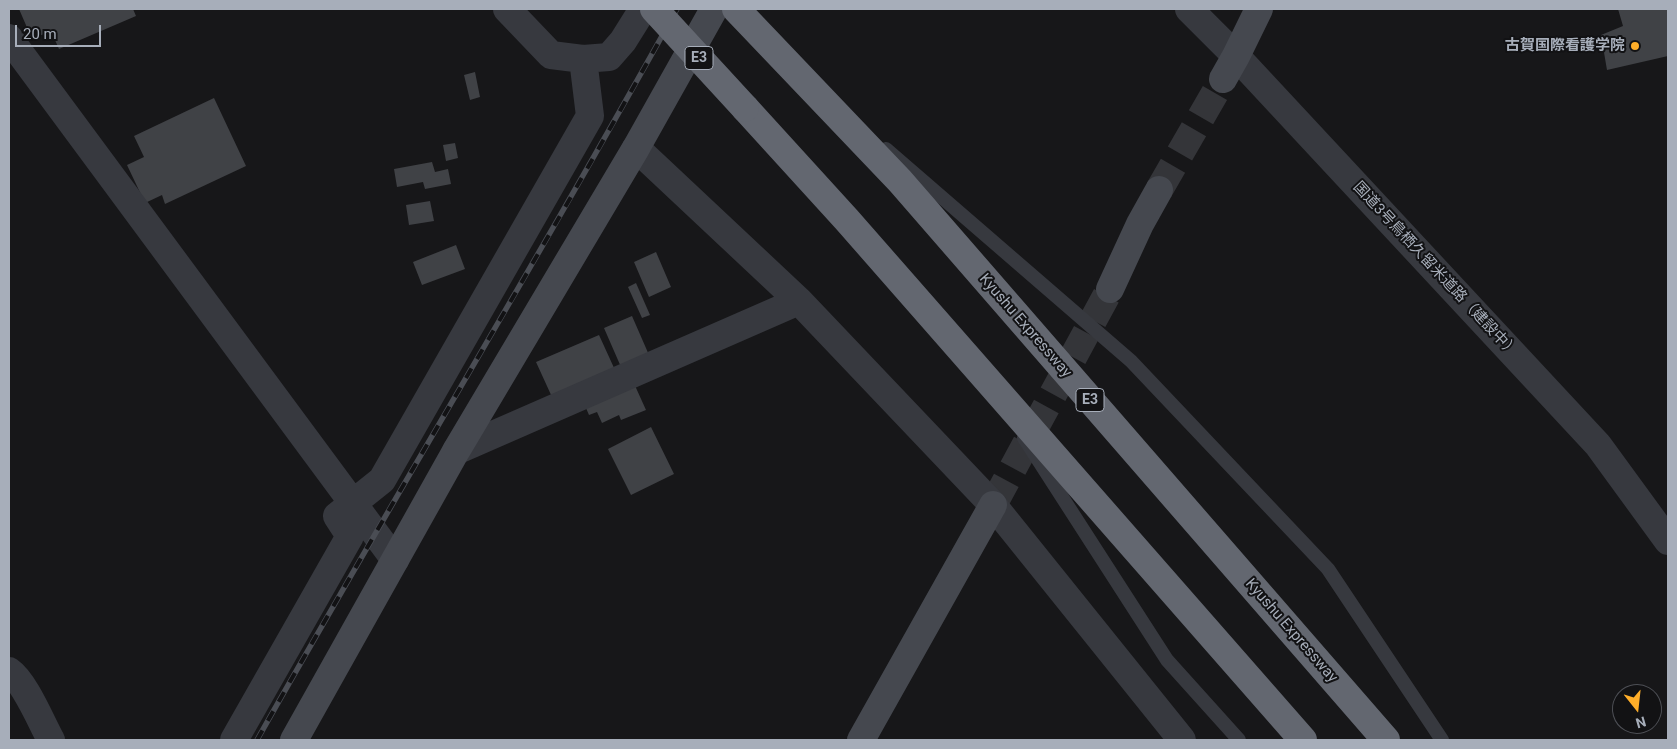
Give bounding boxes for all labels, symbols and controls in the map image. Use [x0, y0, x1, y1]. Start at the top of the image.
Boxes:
scale bar [18, 15, 104, 47]
text: 20 m [23, 25, 57, 43]
place label: 古賀国際看護学院 [1505, 37, 1625, 55]
marker: 古賀国際看護学院 [1629, 40, 1641, 52]
road number: E3 [685, 46, 713, 70]
street label: 国道3号鳥栖久留米道路（建設中） [1349, 179, 1521, 361]
street label: Kyushu Expressway [975, 270, 1075, 382]
road number: E3 [1076, 388, 1104, 412]
street label: Kyushu Expressway [1241, 575, 1341, 687]
north arrow [1612, 684, 1662, 734]
text: N [1634, 713, 1648, 732]

